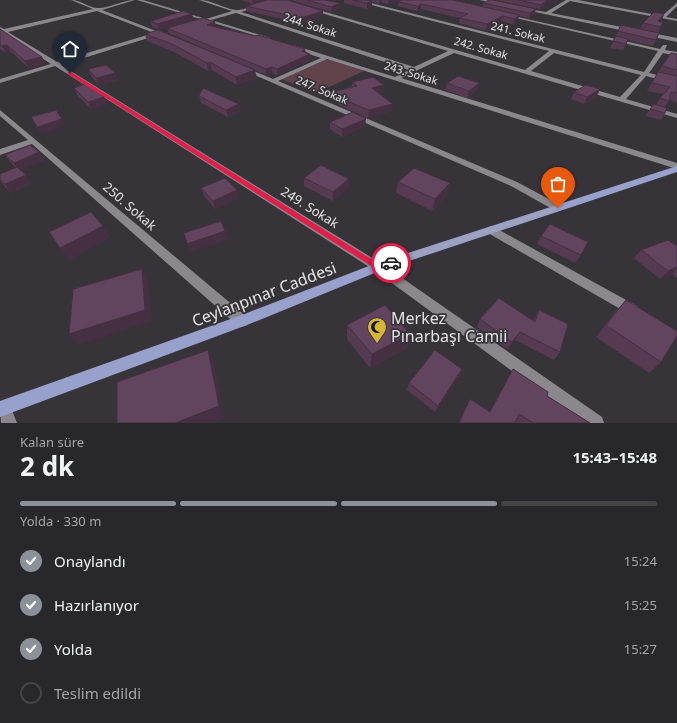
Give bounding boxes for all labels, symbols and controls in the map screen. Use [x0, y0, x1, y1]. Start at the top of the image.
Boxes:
street label: 244. Sokak [282, 9, 339, 40]
street label: 241. Sokak [489, 18, 547, 46]
pin [53, 32, 87, 73]
street label: 242. Sokak [452, 33, 510, 62]
icon: home [59, 38, 81, 60]
street label: 243. Sokak [383, 57, 440, 88]
street label: 247. Sokak [294, 72, 351, 107]
pin [541, 167, 575, 208]
icon: bag [547, 173, 569, 195]
street label: 250. Sokak [99, 178, 161, 234]
street label: 249. Sokak [278, 182, 343, 232]
courier [371, 243, 411, 283]
icon: car [380, 252, 402, 274]
street label: Ceylanpınar Caddesi [189, 256, 339, 332]
place label: Merkez Pınarbaşı Camii [391, 307, 507, 347]
mosque icon: Merkez Pınarbaşı Camii [366, 316, 388, 344]
text: Kalan süre [20, 433, 84, 451]
text: 15:43–15:48 [572, 447, 657, 467]
text: 2 dk [20, 448, 74, 484]
text: Yolda · 330 m [20, 512, 101, 530]
icon: check [20, 550, 42, 572]
text: Onaylandı [54, 551, 126, 571]
text: 15:24 [624, 552, 657, 570]
icon: check [20, 594, 42, 616]
text: Hazırlanıyor [54, 595, 139, 615]
text: 15:25 [624, 596, 657, 614]
icon: check [20, 638, 42, 660]
text: Yolda [54, 639, 92, 659]
text: 15:27 [624, 640, 657, 658]
text: Teslim edildi [54, 683, 141, 703]

